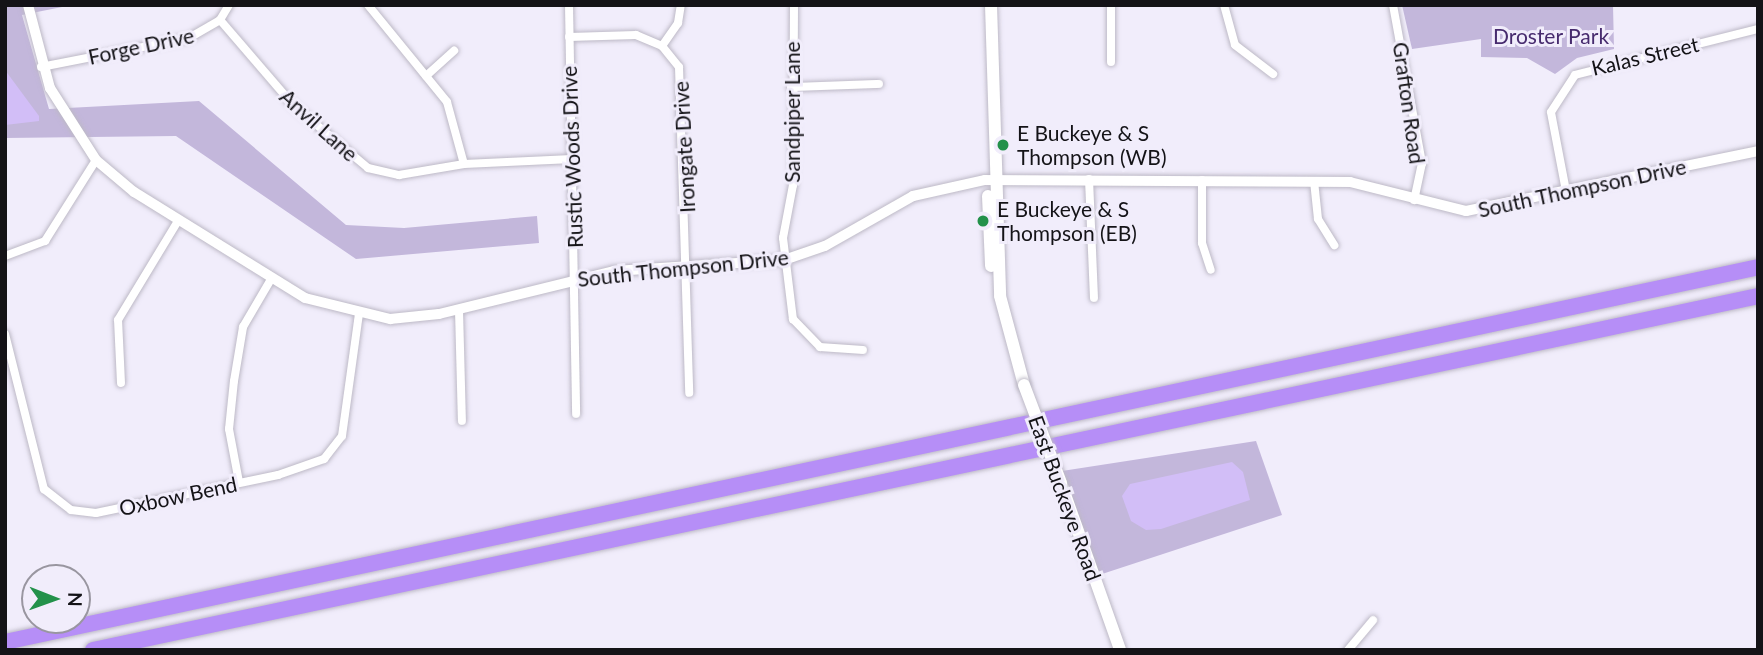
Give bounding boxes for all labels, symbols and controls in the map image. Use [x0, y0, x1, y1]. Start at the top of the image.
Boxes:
street label: Forge Drive [86, 22, 196, 70]
park label: Droster Park [1493, 23, 1609, 49]
street label: Kalas Street [1589, 31, 1701, 81]
street label: Grafton Road [1388, 40, 1430, 166]
street label: Sandpiper Lane [779, 41, 805, 183]
street label: Rustic Woods Drive [556, 65, 588, 249]
street label: Irongate Drive [668, 81, 700, 213]
street label: Anvil Lane [275, 84, 363, 166]
place label: E Buckeye & S Thompson (WB) [1017, 120, 1167, 170]
marker: E Buckeye & S Thompson (WB) [995, 137, 1011, 153]
street label: South Thompson Drive [1475, 154, 1689, 222]
place label: E Buckeye & S Thompson (EB) [997, 196, 1137, 246]
marker: E Buckeye & S Thompson (EB) [975, 213, 991, 229]
street label: South Thompson Drive [576, 244, 790, 292]
street label: East Buckeye Road [1023, 412, 1107, 584]
street label: Oxbow Bend [117, 471, 239, 521]
north arrow [21, 564, 91, 634]
text: N [64, 592, 87, 607]

